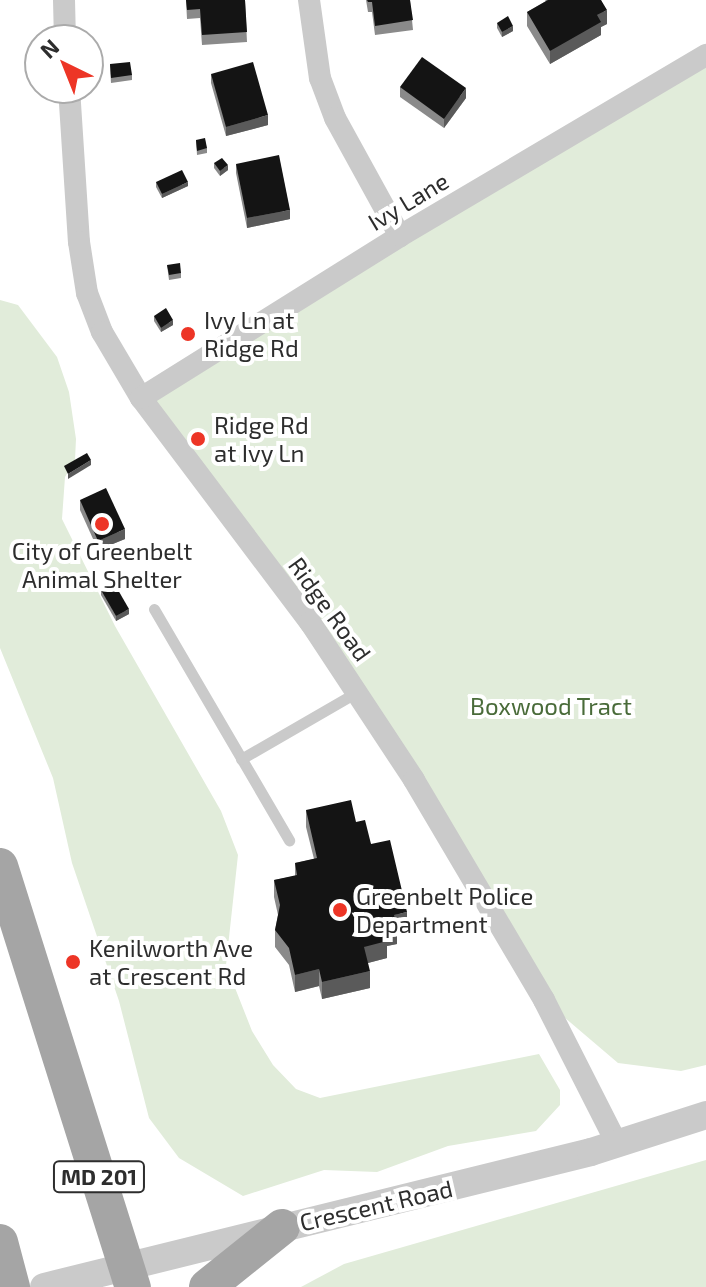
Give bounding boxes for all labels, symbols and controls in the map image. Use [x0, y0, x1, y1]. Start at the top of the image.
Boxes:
north arrow [24, 24, 104, 104]
text: N [34, 33, 64, 63]
street label: Ivy Lane [362, 166, 454, 236]
place label: Ivy Ln at Ridge Rd [204, 306, 299, 362]
marker: Ivy Ln at Ridge Rd [179, 325, 197, 343]
place label: Ridge Rd at Ivy Ln [214, 411, 309, 467]
marker: Ridge Rd at Ivy Ln [189, 430, 207, 448]
marker: City of Greenbelt Animal Shelter [93, 515, 111, 533]
place label: City of Greenbelt Animal Shelter [11, 537, 193, 593]
street label: Ridge Road [283, 551, 377, 667]
park label: Boxwood Tract [470, 692, 632, 720]
place label: Greenbelt Police Department [356, 882, 533, 938]
marker: Greenbelt Police Department [331, 901, 349, 919]
place label: Kenilworth Ave at Crescent Rd [89, 934, 254, 990]
marker: Kenilworth Ave at Crescent Rd [64, 953, 82, 971]
road number: MD 201 [51, 1159, 147, 1195]
street label: Crescent Road [297, 1173, 455, 1237]

